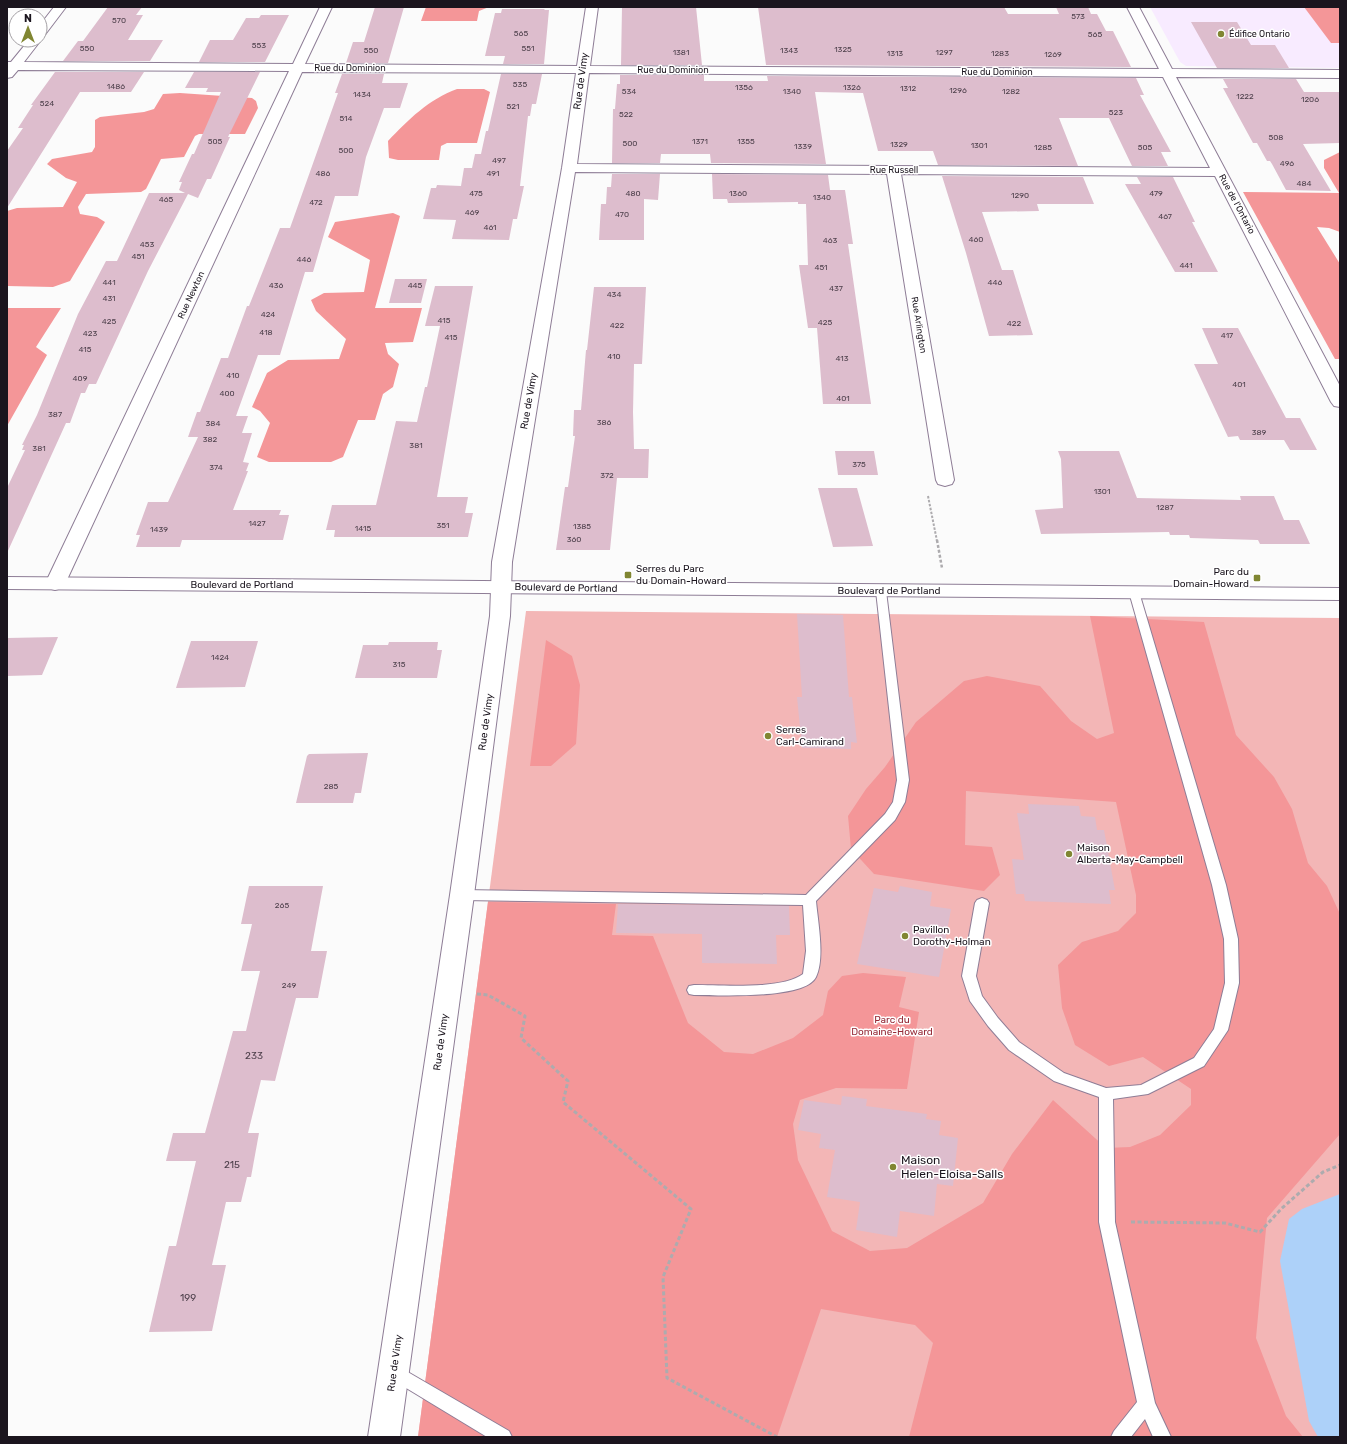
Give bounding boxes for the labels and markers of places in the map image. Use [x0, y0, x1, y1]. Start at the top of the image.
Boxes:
place label: Édifice Ontario [1229, 28, 1290, 39]
marker: Édifice Ontario [1216, 29, 1226, 39]
place label: Serres du Parc du Domain-Howard [636, 563, 727, 587]
place label: Parc du Domain-Howard [1173, 566, 1249, 590]
marker: Serres du Parc du Domain-Howard [623, 570, 633, 580]
marker: Parc du Domain-Howard [1252, 573, 1262, 583]
place label: Serres Carl-Camirand [776, 724, 844, 748]
marker: Serres Carl-Camirand [763, 731, 773, 741]
place label: Maison Alberta-May-Campbell [1077, 842, 1183, 866]
marker: Maison Alberta-May-Campbell [1064, 849, 1074, 859]
place label: Pavillon Dorothy-Holman [913, 924, 991, 948]
marker: Pavillon Dorothy-Holman [900, 931, 910, 941]
place label: Maison Helen-Eloisa-Salls [901, 1153, 1003, 1181]
marker: Maison Helen-Eloisa-Salls [888, 1162, 898, 1172]

